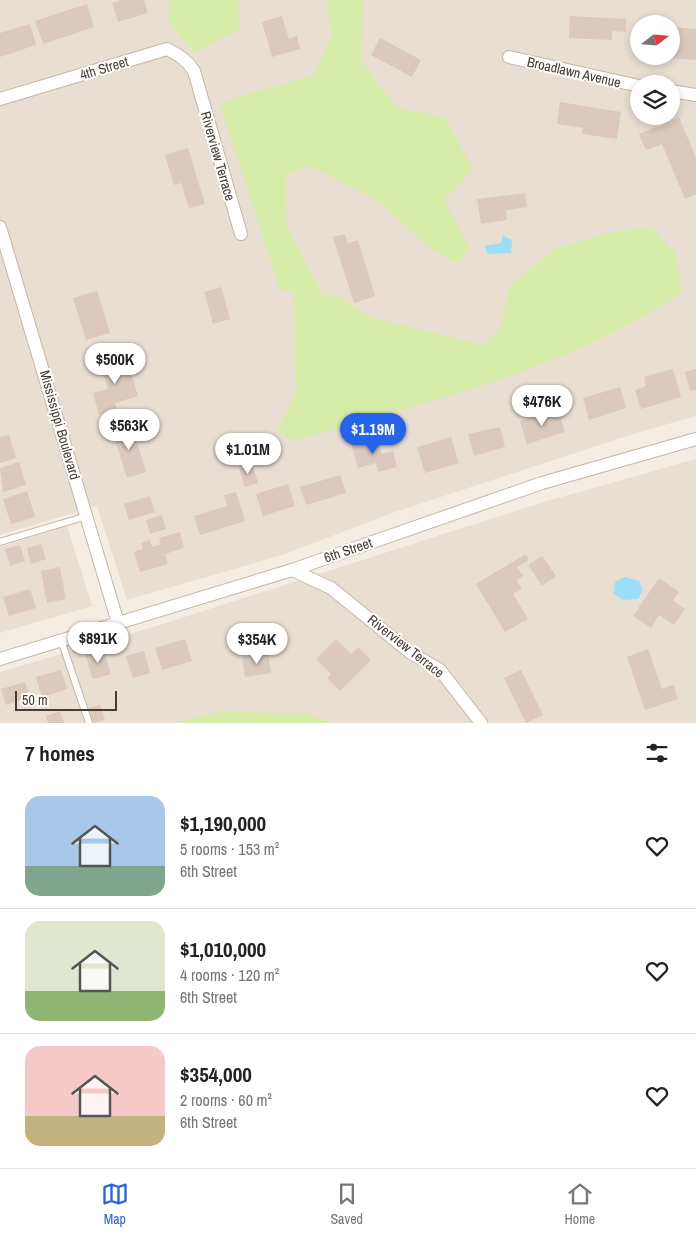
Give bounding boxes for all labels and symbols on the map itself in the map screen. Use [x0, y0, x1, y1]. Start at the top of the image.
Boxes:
north arrow [630, 15, 680, 65]
street label: 4th Street [78, 52, 130, 84]
street label: Broadlawn Avenue [525, 52, 623, 92]
street label: Riverview Terrace [197, 109, 239, 203]
pin: $500K [80, 342, 150, 385]
street label: Mississippi Boulevard [36, 368, 84, 482]
pin: $476K [507, 384, 577, 427]
pin: $563K [94, 408, 164, 451]
pin: $1.19M [332, 412, 414, 455]
pin: $1.01M [207, 432, 289, 475]
street label: 6th Street [322, 533, 374, 567]
street label: Riverview Terrace [364, 610, 448, 682]
pin: $891K [63, 622, 133, 664]
pin: $354K [222, 622, 292, 665]
scale bar [15, 688, 118, 711]

